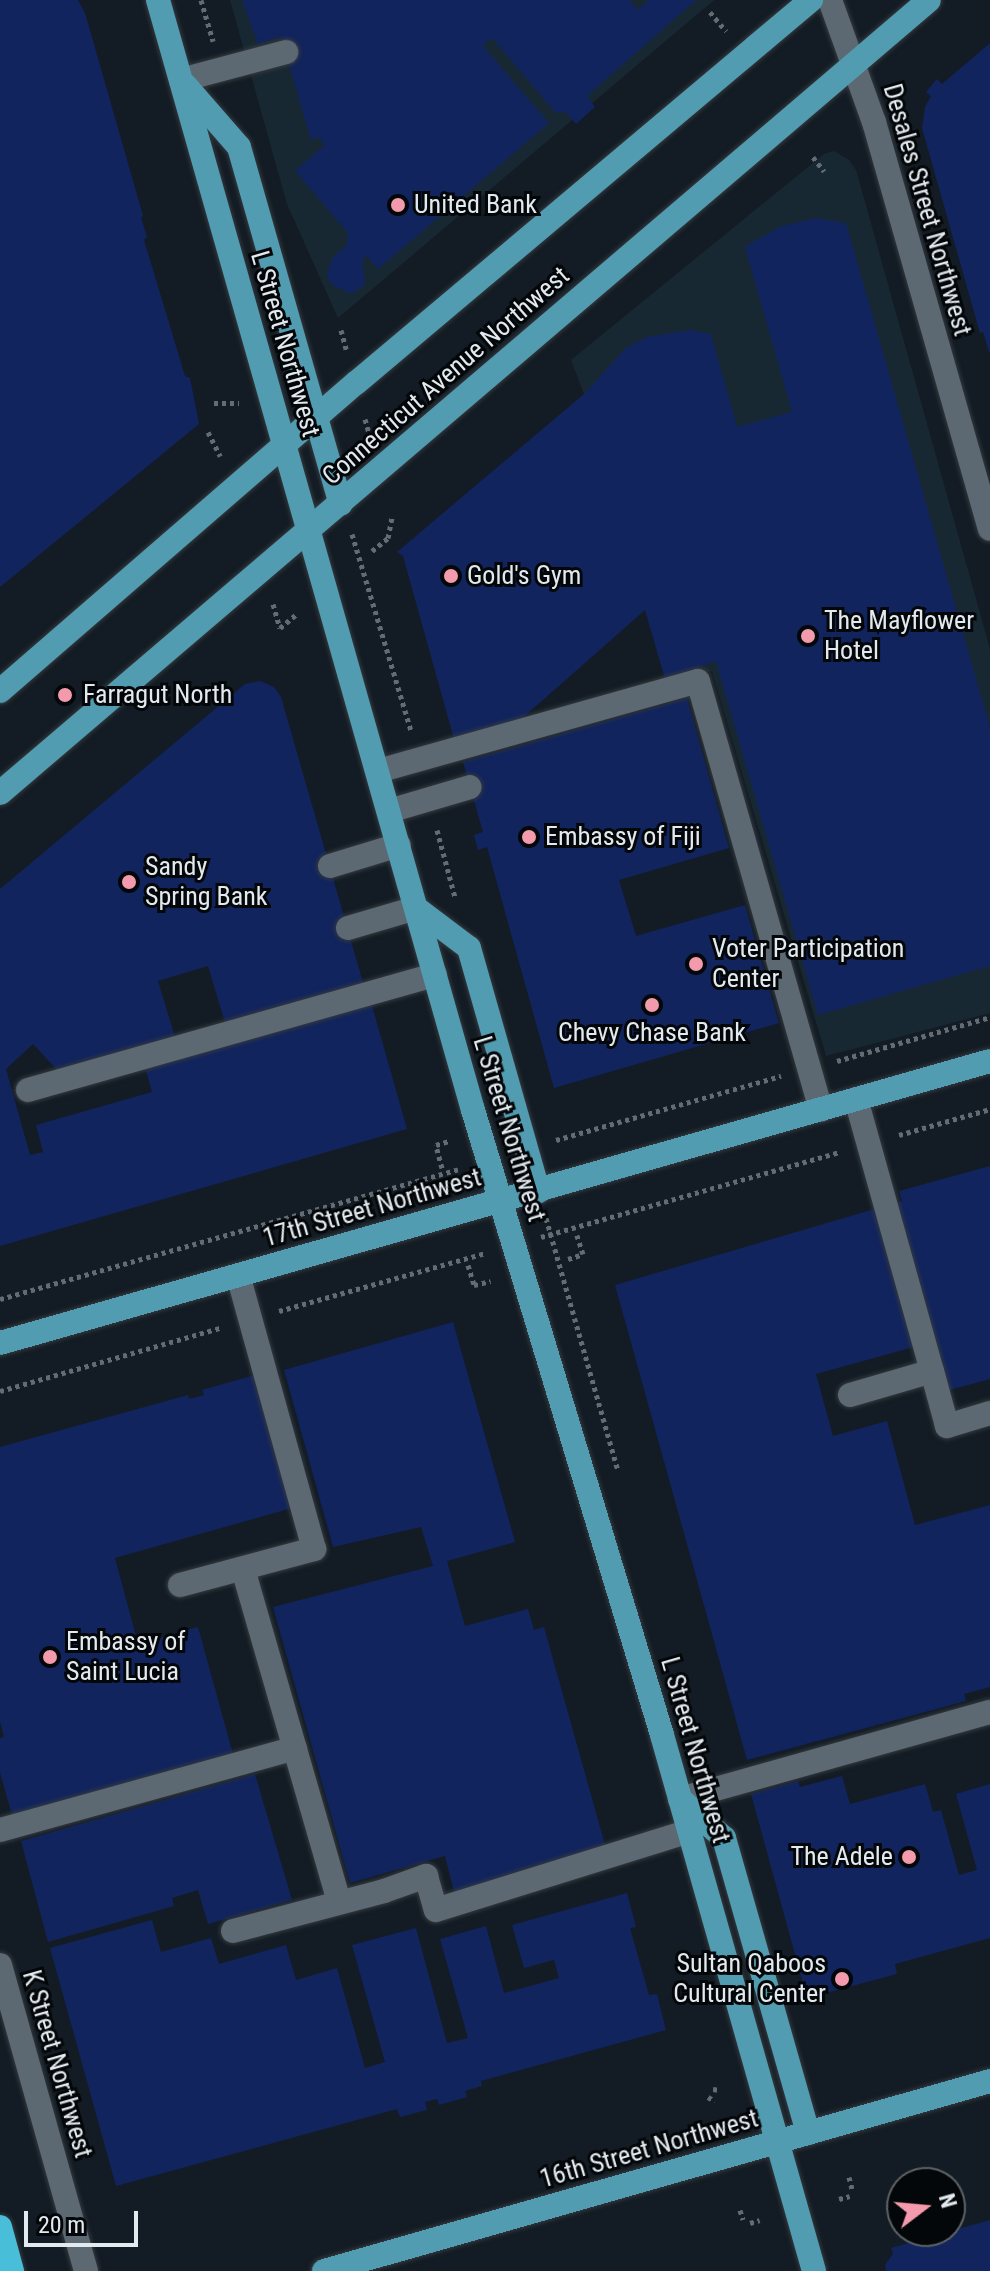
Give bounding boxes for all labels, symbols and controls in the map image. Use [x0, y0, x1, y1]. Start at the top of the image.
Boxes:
street label: Desales Street Northwest [876, 80, 978, 340]
place label: United Bank [414, 189, 537, 221]
marker: United Bank [389, 196, 407, 214]
street label: L Street Northwest [244, 248, 326, 440]
street label: Connecticut Avenue Northwest [316, 260, 576, 492]
place label: Gold's Gym [467, 560, 581, 592]
marker: Gold's Gym [442, 567, 460, 585]
place label: The Mayflower Hotel [824, 605, 974, 666]
marker: The Mayflower Hotel [799, 627, 817, 645]
place label: Farragut North [83, 679, 232, 711]
marker: Farragut North [54, 684, 76, 706]
place label: Embassy of Fiji [545, 821, 701, 853]
marker: Embassy of Fiji [520, 828, 538, 846]
place label: Sandy Spring Bank [145, 851, 268, 912]
marker: Sandy Spring Bank [120, 873, 138, 891]
place label: Voter Participation Center [712, 933, 904, 994]
marker: Voter Participation Center [687, 955, 705, 973]
marker: Chevy Chase Bank [643, 996, 661, 1014]
place label: Chevy Chase Bank [558, 1017, 746, 1049]
street label: L Street Northwest [466, 1033, 552, 1225]
street label: 17th Street Northwest [259, 1162, 485, 1254]
place label: Embassy of Saint Lucia [66, 1626, 186, 1688]
marker: Embassy of Saint Lucia [41, 1648, 59, 1666]
street label: L Street Northwest [654, 1654, 736, 1846]
place label: The Adele [791, 1841, 893, 1873]
marker: The Adele [900, 1848, 918, 1866]
place label: Sultan Qaboos Cultural Center [673, 1948, 826, 2010]
street label: K Street Northwest [15, 1967, 99, 2161]
marker: Sultan Qaboos Cultural Center [833, 1970, 851, 1988]
street label: 16th Street Northwest [536, 2103, 762, 2195]
north arrow [886, 2167, 966, 2247]
text: N [934, 2191, 962, 2211]
scale bar [28, 2195, 142, 2245]
text: 20 m [38, 2211, 85, 2239]

